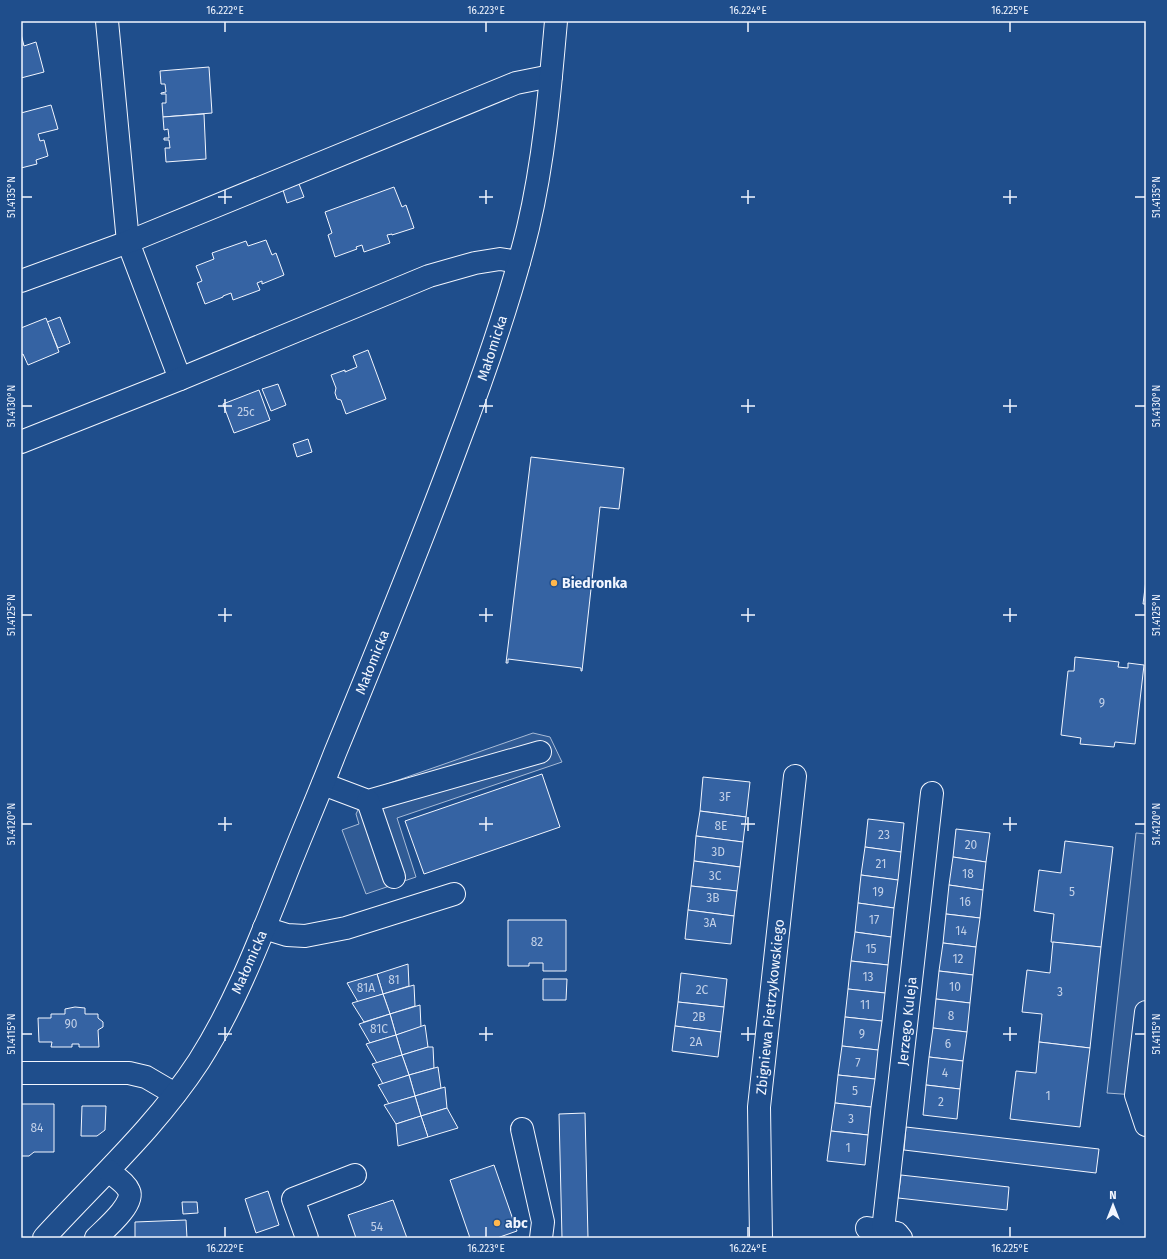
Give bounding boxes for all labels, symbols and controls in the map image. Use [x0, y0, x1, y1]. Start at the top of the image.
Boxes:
text: 16.222°E [206, 5, 244, 17]
text: 16.223°E [467, 5, 505, 17]
text: 16.224°E [729, 5, 767, 17]
text: 16.225°E [991, 5, 1029, 17]
text: 51.4135°N [6, 176, 18, 218]
text: 51.4135°N [1151, 176, 1163, 218]
street label: Małomicka [474, 313, 511, 383]
text: 51.4130°N [6, 385, 18, 427]
text: 51.4130°N [1151, 385, 1163, 427]
house number: 25c [237, 405, 255, 419]
place label: Biedronka [562, 575, 628, 592]
marker: Biedronka [549, 578, 559, 588]
text: 51.4125°N [6, 594, 18, 636]
text: 51.4125°N [1151, 594, 1163, 636]
street label: Małomicka [352, 627, 393, 697]
house number: 9 [1099, 696, 1105, 710]
house number: 3F [719, 790, 731, 804]
text: 51.4120°N [6, 803, 18, 845]
text: 51.4120°N [1151, 803, 1163, 845]
house number: 8E [714, 819, 728, 833]
house number: 23 [878, 828, 890, 842]
house number: 20 [965, 838, 978, 852]
house number: 3D [711, 845, 725, 859]
house number: 21 [876, 857, 886, 871]
house number: 18 [962, 867, 974, 881]
house number: 3C [709, 869, 722, 883]
house number: 19 [872, 885, 884, 899]
house number: 5 [1069, 885, 1075, 899]
house number: 3B [706, 891, 720, 905]
house number: 16 [959, 895, 971, 909]
house number: 17 [869, 913, 879, 927]
house number: 3A [704, 916, 717, 930]
street label: Zbigniewa Pietrzykowskiego [753, 918, 788, 1096]
house number: 14 [955, 924, 967, 938]
street label: Małomicka [228, 928, 271, 997]
house number: 82 [531, 935, 543, 949]
house number: 15 [865, 942, 877, 956]
house number: 12 [952, 952, 964, 966]
house number: 13 [862, 970, 874, 984]
house number: 81 [388, 973, 400, 987]
street label: Jerzego Kuleja [894, 976, 921, 1066]
house number: 10 [949, 980, 961, 994]
house number: 81A [357, 981, 375, 995]
house number: 2C [696, 983, 709, 997]
house number: 3 [1057, 985, 1063, 999]
house number: 11 [860, 998, 870, 1012]
house number: 8 [948, 1009, 955, 1023]
house number: 2B [692, 1010, 706, 1024]
text: 51.4115°N [6, 1013, 18, 1055]
text: 51.4115°N [1151, 1013, 1163, 1055]
house number: 90 [65, 1017, 78, 1031]
house number: 81C [370, 1022, 388, 1036]
house number: 9 [859, 1027, 865, 1041]
house number: 2A [690, 1035, 703, 1049]
house number: 6 [945, 1037, 951, 1051]
house number: 7 [855, 1056, 861, 1070]
house number: 4 [942, 1066, 949, 1080]
house number: 5 [852, 1084, 858, 1098]
house number: 1 [1045, 1089, 1051, 1103]
house number: 2 [938, 1095, 944, 1109]
house number: 3 [848, 1112, 854, 1126]
house number: 84 [31, 1121, 44, 1135]
house number: 1 [845, 1141, 851, 1155]
north arrow [1093, 1185, 1133, 1225]
text: N [1109, 1189, 1117, 1202]
place label: abc [505, 1215, 528, 1232]
marker: abc [492, 1218, 502, 1228]
house number: 54 [371, 1220, 384, 1234]
text: 16.222°E [206, 1243, 244, 1255]
text: 16.223°E [467, 1243, 505, 1255]
text: 16.224°E [729, 1243, 767, 1255]
text: 16.225°E [991, 1243, 1029, 1255]

